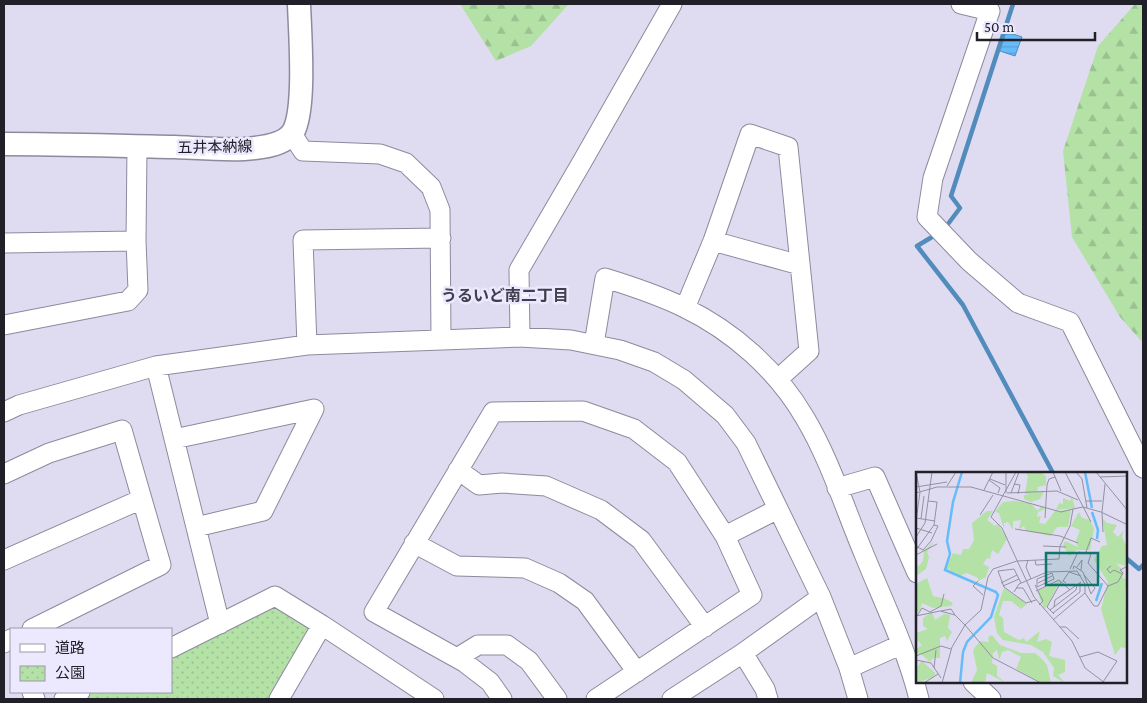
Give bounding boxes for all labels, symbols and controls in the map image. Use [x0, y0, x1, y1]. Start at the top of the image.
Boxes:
scale bar [977, 10, 1094, 42]
text: 50 m [984, 19, 1014, 35]
street label: 五井本納線 [177, 137, 253, 156]
district label: うるいど南二丁目 [441, 287, 569, 304]
inset map [916, 472, 1127, 683]
legend [10, 628, 172, 693]
text: 道路 [55, 640, 85, 656]
text: 公園 [55, 665, 85, 681]

